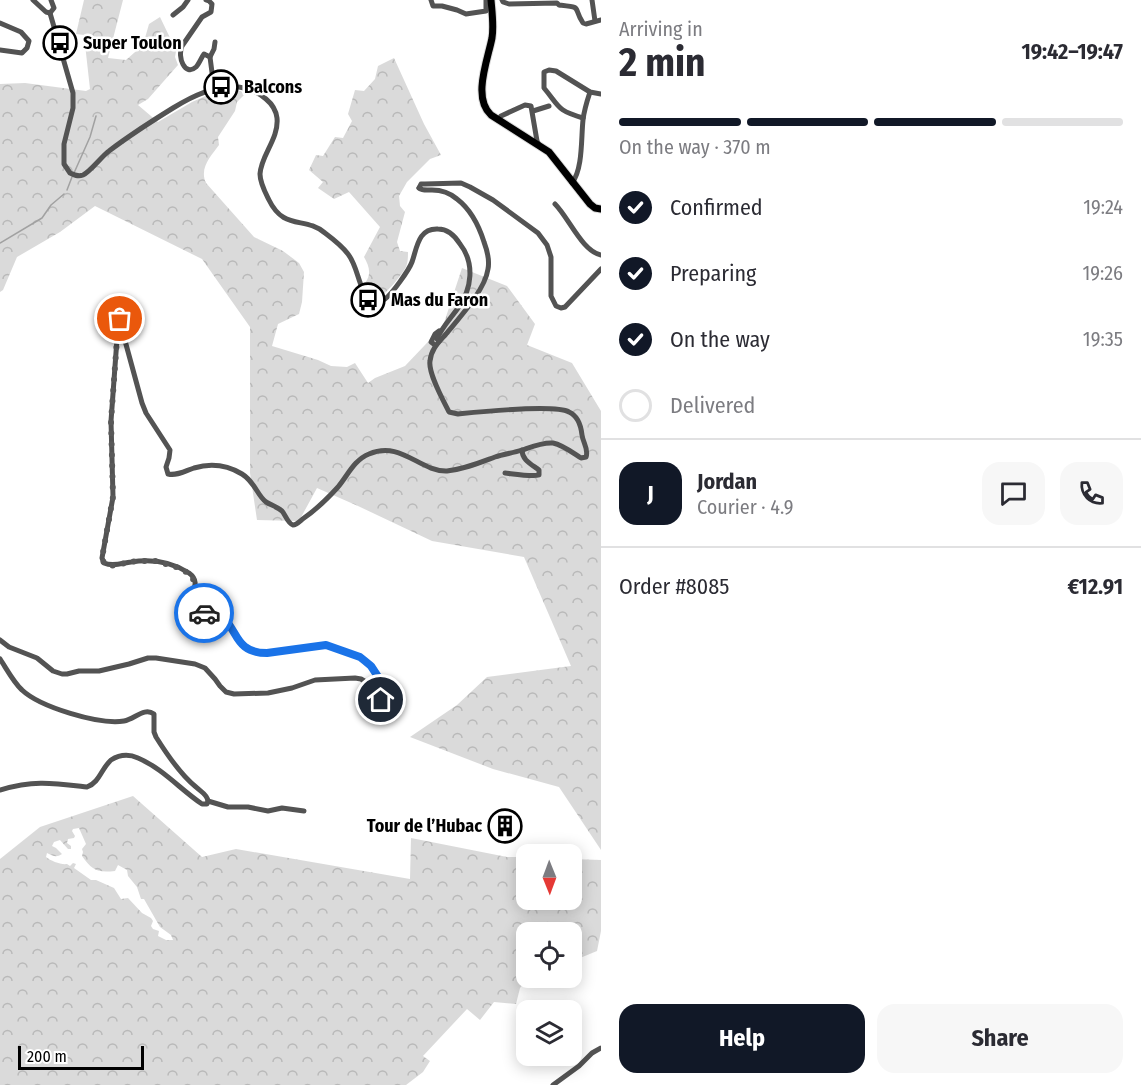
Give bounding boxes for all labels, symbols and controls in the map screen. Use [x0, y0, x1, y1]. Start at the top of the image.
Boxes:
text: Arriving in [619, 17, 703, 41]
bus stop icon: Super Toulon [42, 25, 78, 61]
place label: Super Toulon [83, 32, 182, 54]
text: 19:42–19:47 [1021, 38, 1123, 65]
text: 2 min [619, 40, 705, 86]
bus stop icon: Balcons [203, 69, 239, 105]
place label: Balcons [244, 76, 302, 98]
text: On the way · 370 m [619, 135, 771, 159]
icon: check [619, 191, 652, 224]
text: Confirmed [670, 194, 763, 221]
text: 19:24 [1083, 195, 1123, 219]
icon: check [619, 257, 652, 290]
text: Preparing [670, 260, 756, 287]
text: 19:26 [1083, 261, 1123, 285]
bus stop icon: Mas du Faron [350, 282, 386, 318]
place label: Mas du Faron [391, 289, 488, 311]
pin [94, 293, 145, 344]
icon: bag [103, 302, 136, 335]
icon: check [619, 323, 652, 356]
text: On the way [670, 326, 770, 353]
text: 19:35 [1083, 327, 1123, 351]
text: Delivered [670, 392, 755, 419]
button: chat [982, 462, 1045, 525]
button: phone [1060, 462, 1123, 525]
text: Jordan [697, 468, 757, 495]
text: J [647, 480, 654, 507]
text: Courier · 4.9 [697, 495, 793, 519]
text: Order #8085 [619, 573, 729, 600]
text: €12.91 [1067, 573, 1123, 600]
courier [174, 583, 234, 643]
icon: car [188, 597, 221, 630]
pin [355, 674, 406, 725]
icon: home [364, 683, 397, 716]
building icon: Tour de l’Hubac [487, 808, 523, 844]
place label: Tour de l’Hubac [367, 815, 482, 837]
north arrow [516, 844, 582, 910]
map controls [516, 844, 582, 1066]
button: locate [516, 922, 582, 988]
button: layers [516, 1000, 582, 1066]
button: Help [619, 1004, 865, 1073]
button: Share [877, 1004, 1123, 1073]
scale bar [18, 1043, 144, 1070]
text: 200 m [27, 1047, 67, 1066]

